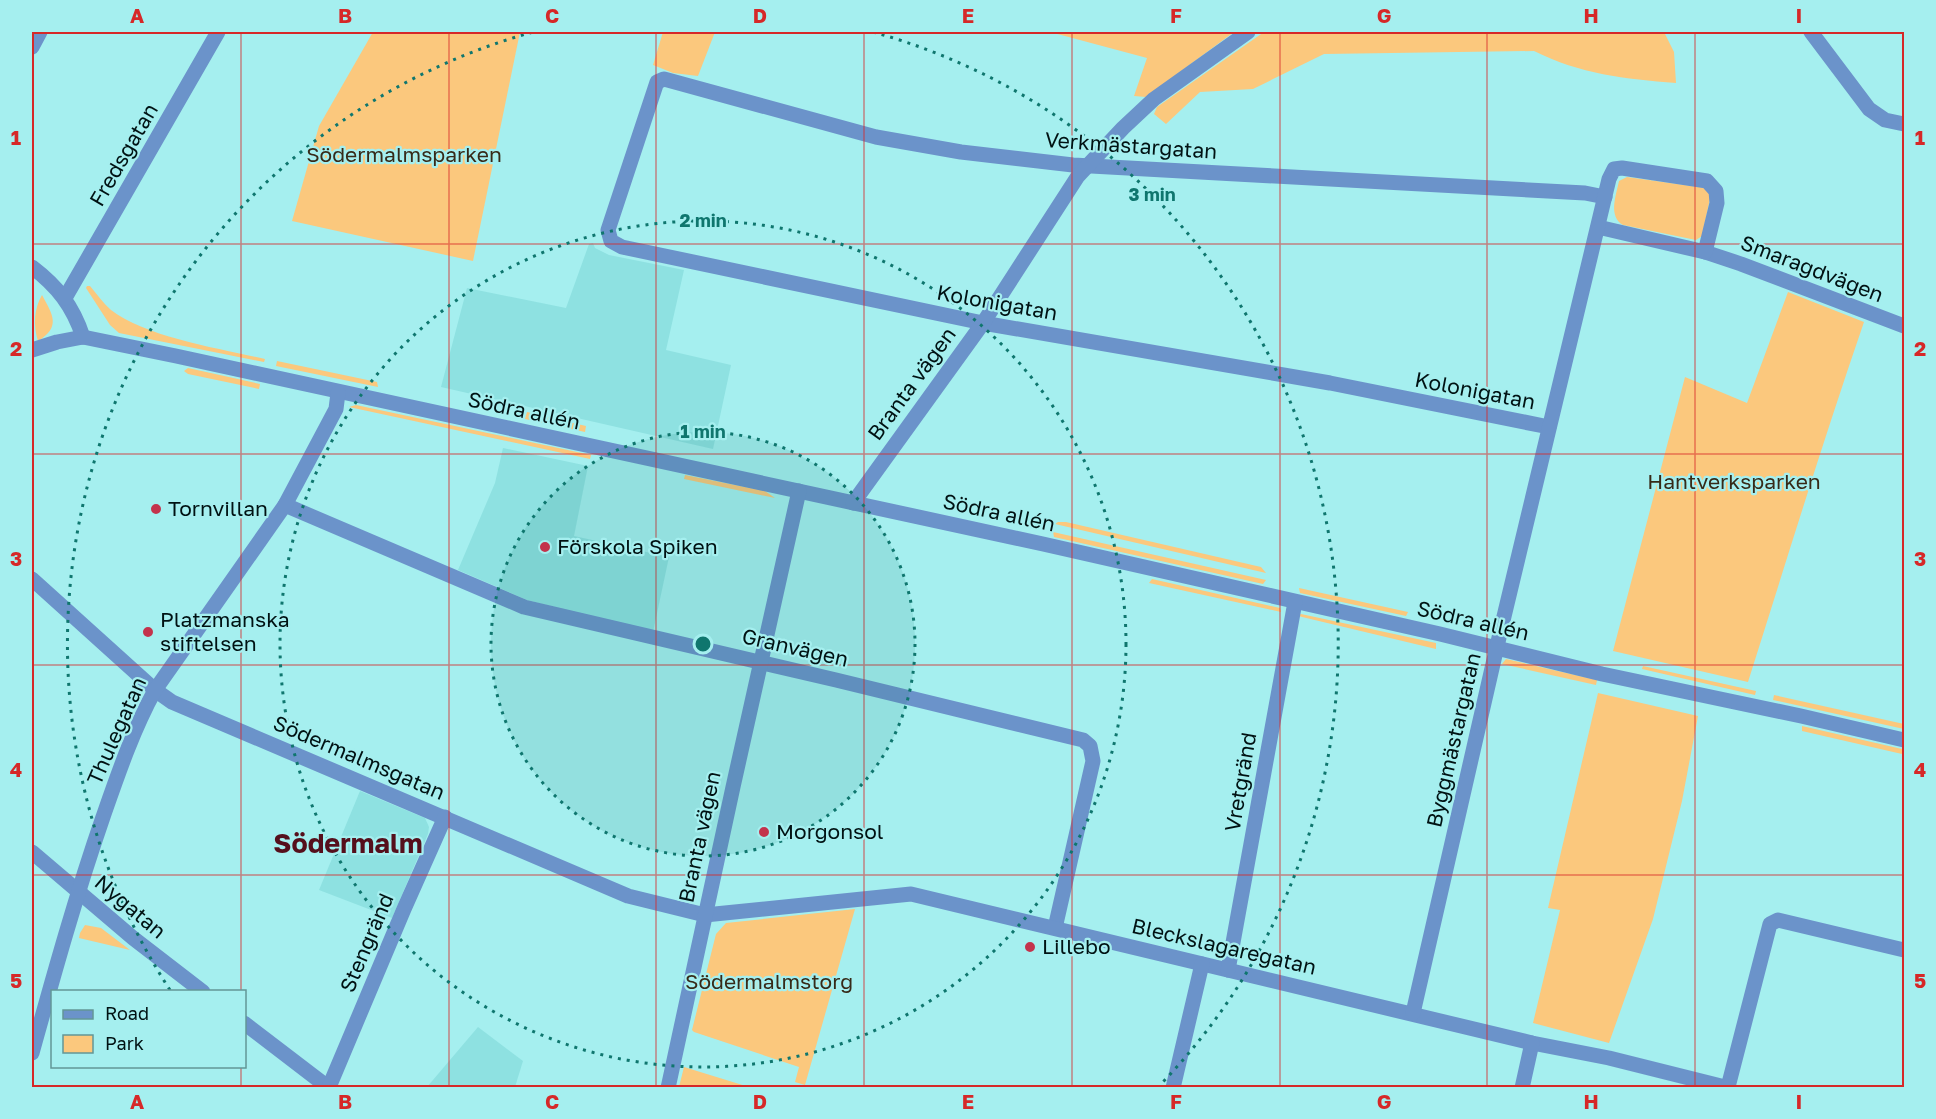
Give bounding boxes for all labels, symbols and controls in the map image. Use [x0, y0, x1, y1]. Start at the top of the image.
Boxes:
text: A [130, 3, 144, 27]
text: B [338, 3, 352, 27]
text: C [545, 3, 559, 27]
text: D [753, 3, 767, 27]
text: E [962, 3, 974, 27]
text: F [1170, 3, 1182, 27]
text: G [1377, 3, 1391, 27]
text: H [1583, 3, 1599, 27]
text: I [1796, 3, 1802, 27]
street label: Fredsgatan [83, 98, 163, 211]
text: 1 [11, 125, 21, 149]
text: 1 [1915, 125, 1925, 149]
street label: Verkmästargatan [1044, 126, 1218, 164]
park label: Södermalmsparken [306, 141, 502, 167]
text: 3 min [1128, 183, 1176, 205]
text: 2 min [679, 209, 727, 231]
street label: Smaragdvägen [1737, 229, 1887, 307]
street label: Kolonigatan [935, 279, 1060, 325]
street label: Branta vägen [861, 322, 961, 445]
text: 2 [10, 336, 22, 360]
text: 2 [1914, 336, 1926, 360]
street label: Kolonigatan [1413, 366, 1538, 414]
street label: Södra allén [466, 385, 583, 435]
text: 1 min [680, 420, 726, 442]
park label: Hantverksparken [1647, 468, 1821, 494]
street label: Södra allén [941, 487, 1058, 537]
place label: Tornvillan [168, 495, 268, 521]
marker: Tornvillan [149, 502, 163, 516]
place label: Förskola Spiken [557, 533, 718, 559]
marker: Förskola Spiken [538, 540, 552, 554]
text: 3 [10, 546, 22, 570]
text: 3 [1914, 546, 1926, 570]
street label: Södra allén [1415, 595, 1532, 646]
place label: Platzmanska stiftelsen [160, 606, 290, 656]
street label: Granvägen [740, 622, 851, 672]
marker: Platzmanska stiftelsen [141, 625, 155, 639]
centre of rings [693, 634, 713, 654]
street label: Byggmästargatan [1420, 650, 1486, 830]
street label: Thulegatan [81, 673, 151, 788]
street label: Södermalmsgatan [270, 709, 449, 805]
street label: Vretgränd [1218, 730, 1262, 834]
text: 4 [10, 757, 22, 781]
text: 4 [1914, 757, 1926, 781]
street label: Branta vägen [672, 769, 726, 905]
place label: Morgonsol [776, 818, 884, 844]
marker: Morgonsol [757, 825, 771, 839]
district label: Södermalm [273, 827, 423, 859]
street label: Nygatan [90, 869, 172, 944]
street label: Stengränd [334, 889, 399, 996]
street label: Bleckslagaregatan [1129, 912, 1319, 980]
place label: Lillebo [1042, 933, 1111, 959]
marker: Lillebo [1023, 940, 1037, 954]
text: 5 [10, 968, 22, 992]
park label: Södermalmstorg [685, 968, 853, 994]
text: 5 [1914, 968, 1926, 992]
legend [51, 990, 246, 1068]
text: Road [105, 1002, 149, 1024]
text: Park [105, 1032, 144, 1054]
text: A [130, 1089, 144, 1113]
text: B [338, 1089, 352, 1113]
text: C [545, 1089, 559, 1113]
text: D [753, 1089, 767, 1113]
text: E [962, 1089, 974, 1113]
text: F [1170, 1089, 1182, 1113]
text: G [1377, 1089, 1391, 1113]
text: H [1583, 1089, 1599, 1113]
text: I [1796, 1089, 1802, 1113]

